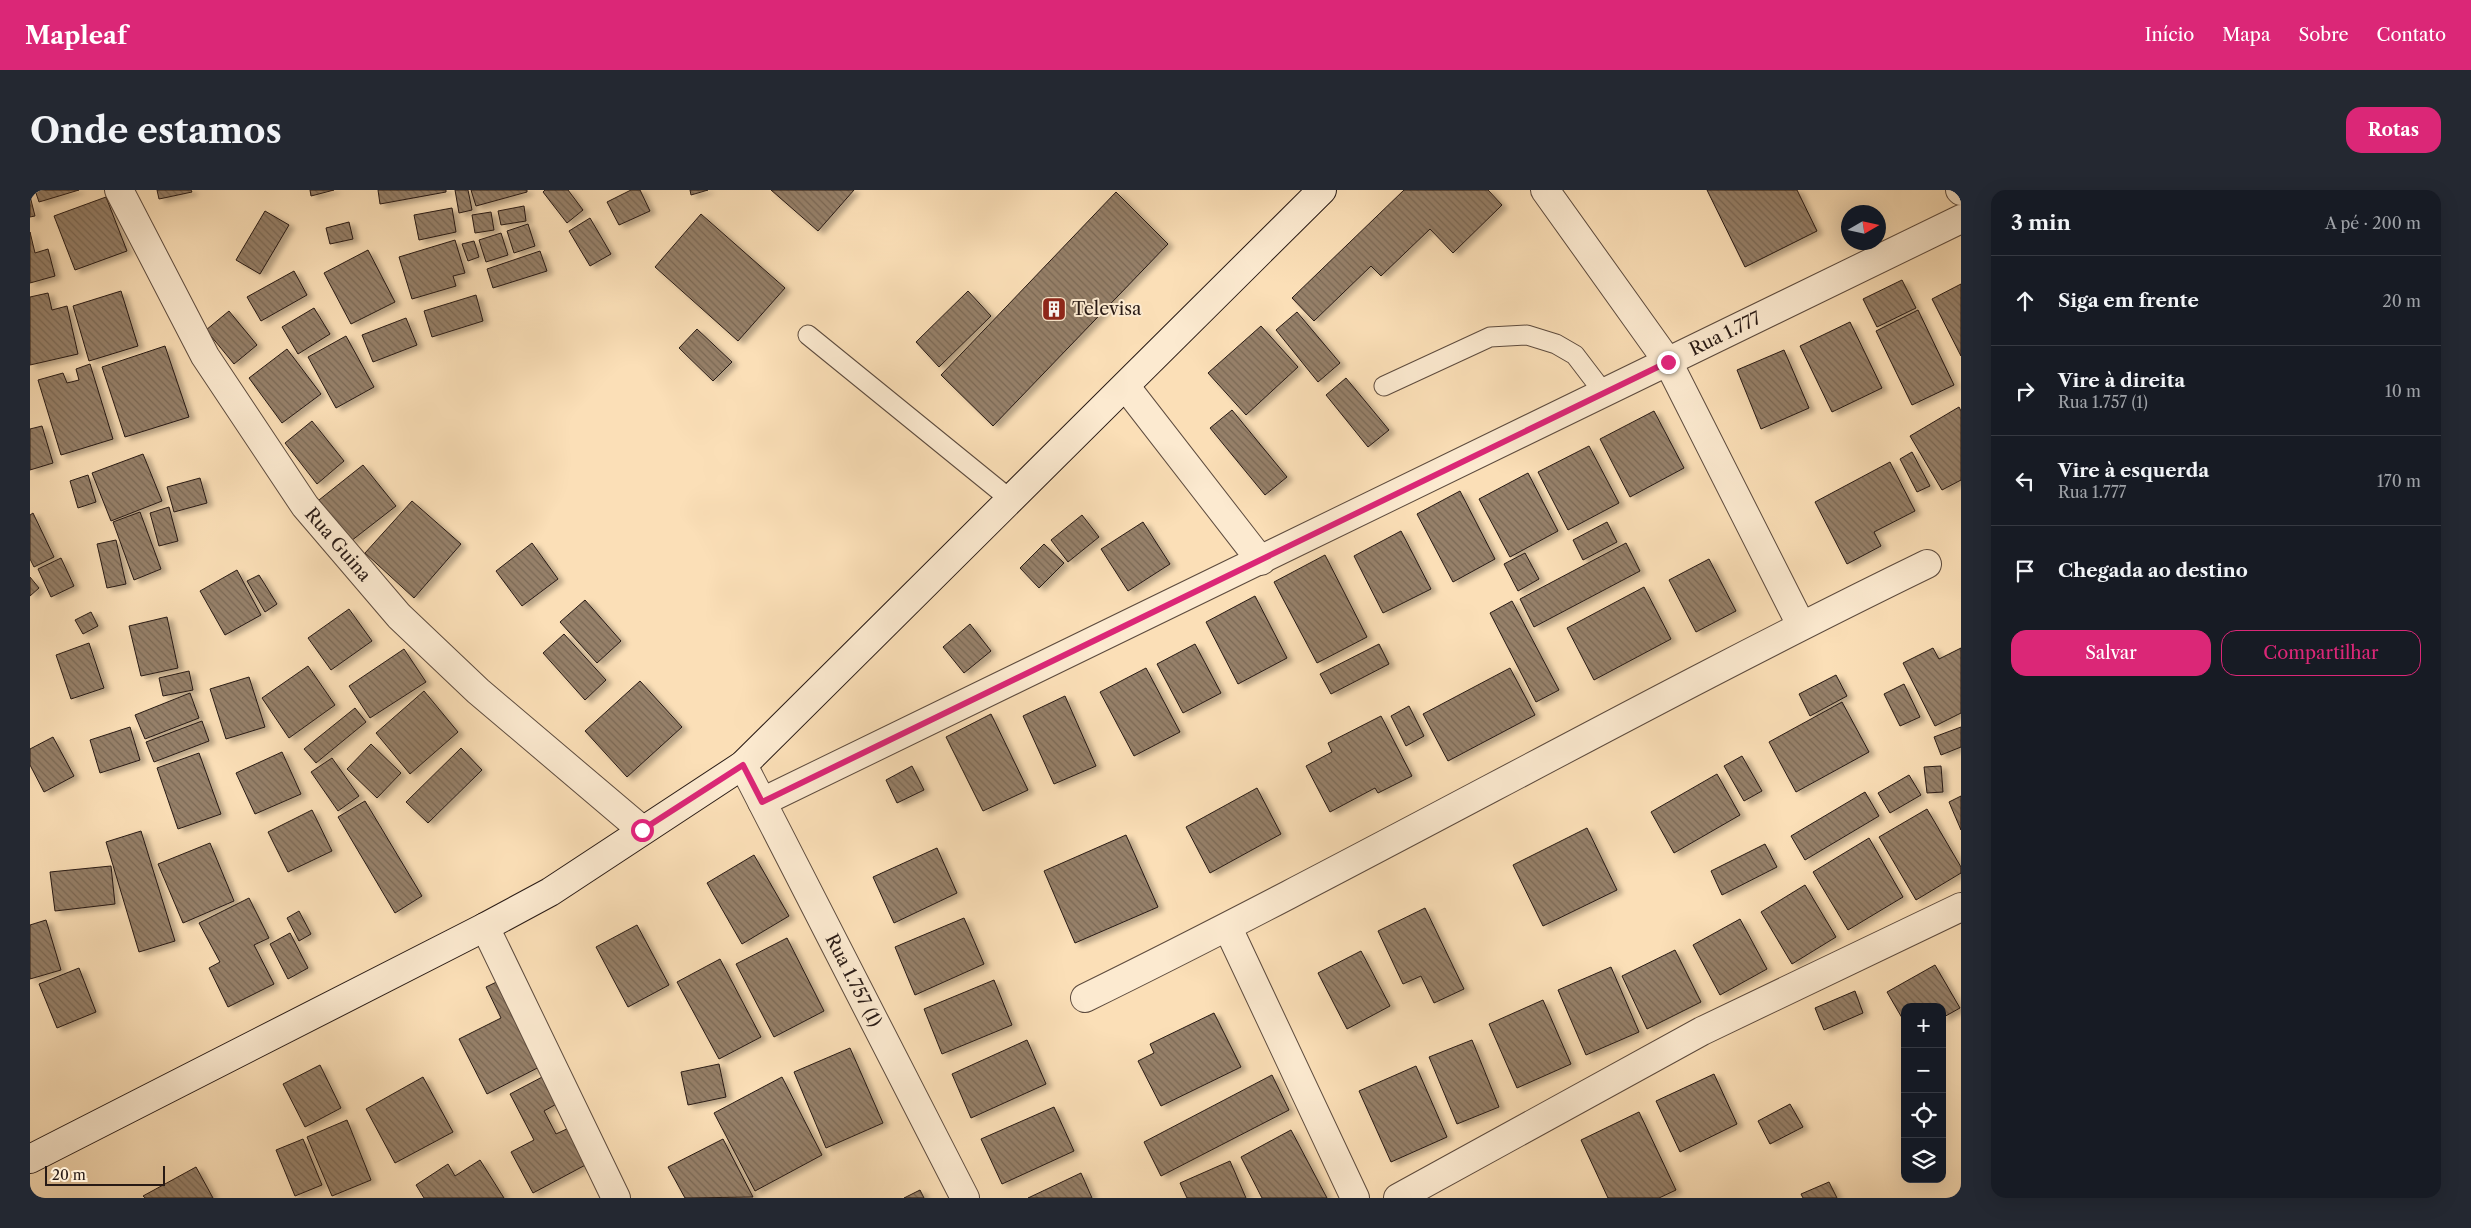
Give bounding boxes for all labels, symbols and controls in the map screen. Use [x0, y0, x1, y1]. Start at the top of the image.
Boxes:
text: Mapleaf [25, 21, 127, 50]
text: Início [2145, 24, 2194, 46]
text: Mapa [2222, 24, 2270, 46]
text: Sobre [2298, 24, 2349, 46]
text: Contato [2377, 24, 2446, 46]
button: Rotas [2346, 107, 2441, 153]
text: Onde estamos [30, 109, 282, 152]
north arrow [1841, 205, 1886, 250]
text: 3 min [2011, 210, 2071, 235]
text: A pé · 200 m [2325, 213, 2421, 233]
icon: ahead [2011, 287, 2039, 315]
text: Siga em frente [2058, 289, 2199, 312]
text: 20 m [2382, 291, 2421, 311]
building icon: Televisa [1041, 296, 1067, 322]
place label: Televisa [1072, 298, 1142, 320]
street label: Rua 1.777 [1686, 307, 1765, 360]
route end [1657, 351, 1680, 374]
text: Vire à direita [2058, 369, 2185, 392]
icon: right [2011, 377, 2039, 405]
text: 10 m [2385, 381, 2421, 401]
text: Rua 1.757 (1) [2058, 392, 2148, 412]
text: Vire à esquerda [2058, 459, 2209, 482]
icon: left [2011, 467, 2039, 495]
text: 170 m [2377, 471, 2421, 491]
text: Rua 1.777 [2058, 482, 2126, 502]
street label: Rua Guina [300, 503, 376, 586]
icon: arrive [2011, 557, 2039, 585]
text: Chegada ao destino [2058, 559, 2248, 582]
button: Salvar [2011, 630, 2211, 676]
button: Compartilhar [2221, 630, 2421, 676]
route start [631, 819, 654, 842]
street label: Rua 1.757 (1) [821, 930, 886, 1030]
map controls [1901, 1003, 1946, 1183]
button: + [1901, 1003, 1946, 1048]
button: − [1901, 1048, 1946, 1093]
button: locate [1901, 1093, 1946, 1138]
button: layers [1901, 1138, 1946, 1183]
scale bar [45, 1163, 165, 1186]
text: 20 m [52, 1166, 86, 1184]

